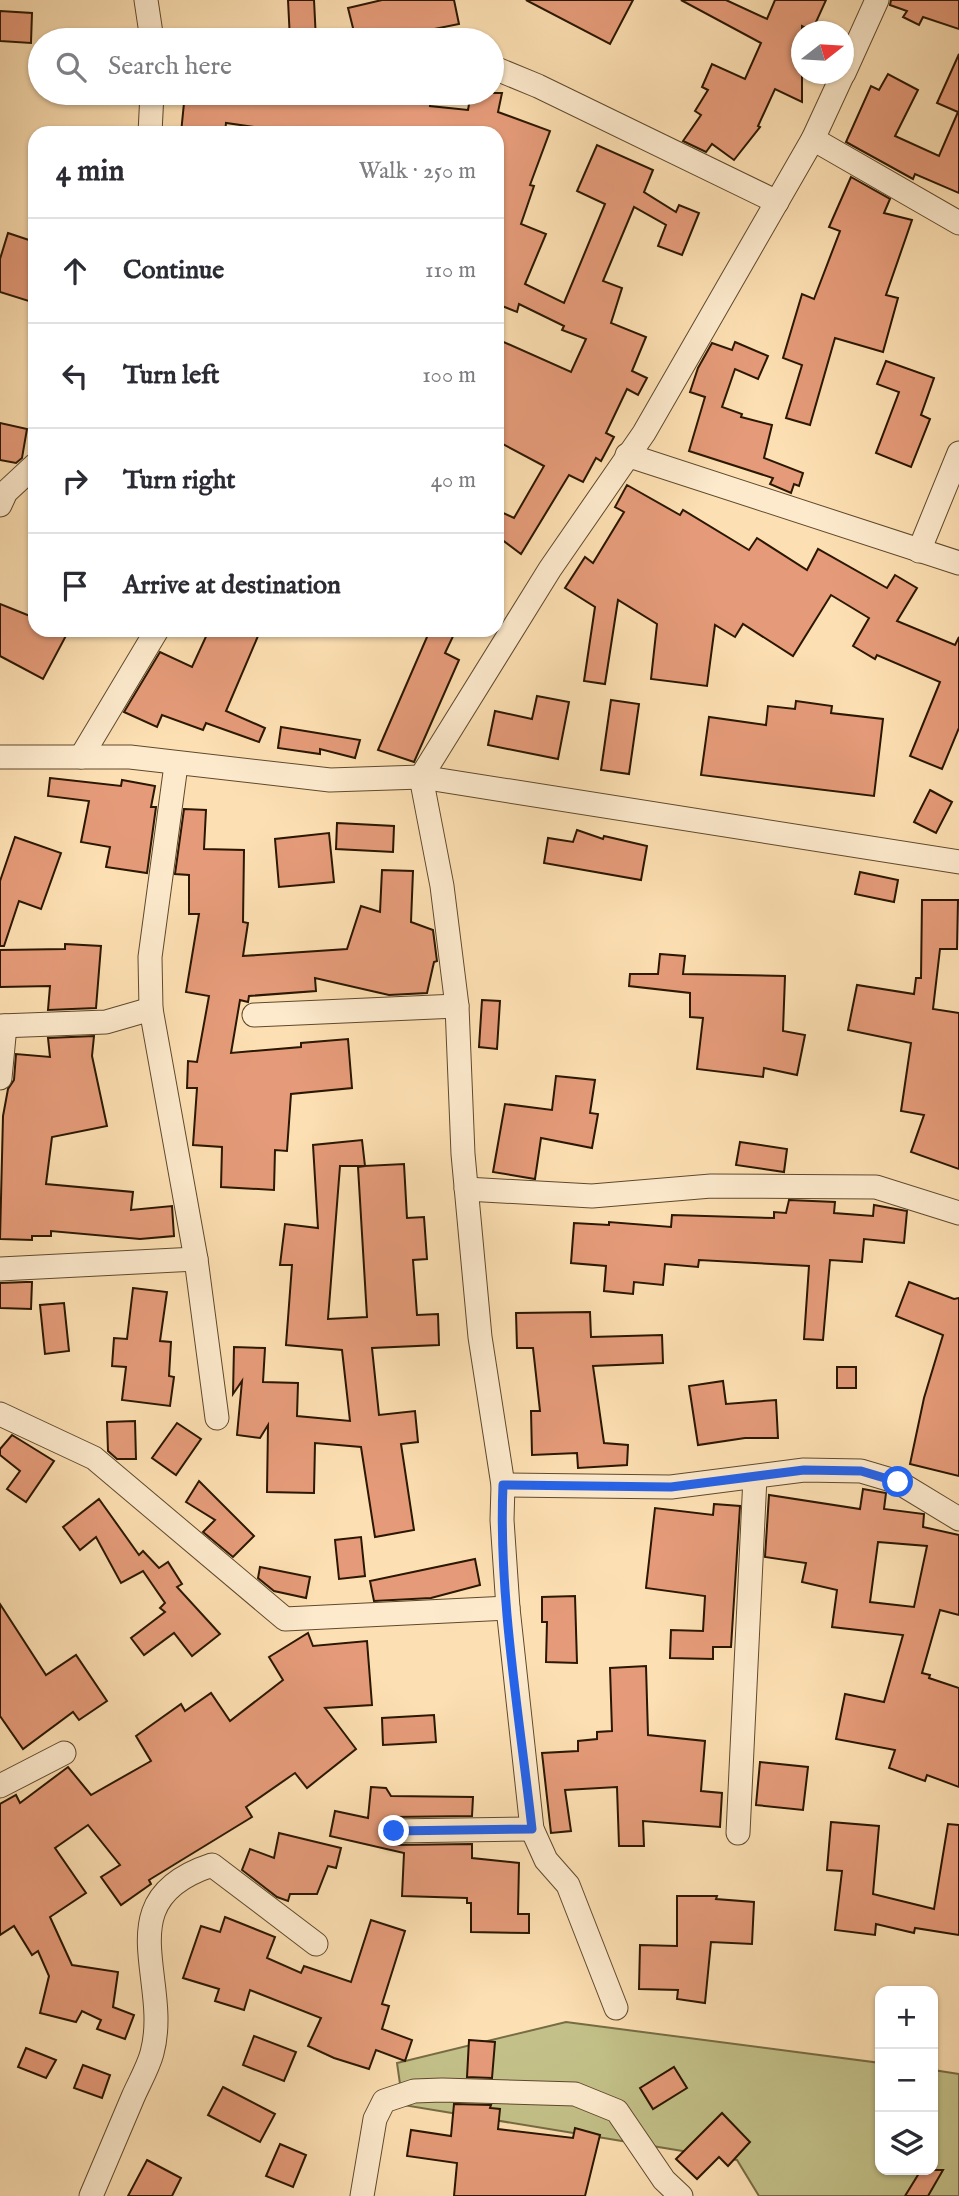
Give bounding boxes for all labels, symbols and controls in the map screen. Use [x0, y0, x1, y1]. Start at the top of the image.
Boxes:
north arrow [791, 21, 854, 84]
search box [28, 28, 504, 105]
icon: search [52, 48, 90, 86]
text: Search here [108, 50, 232, 83]
text: 4 min [56, 153, 124, 191]
text: Walk · 250 m [359, 157, 476, 186]
icon: ahead [56, 252, 94, 290]
text: Continue [123, 254, 224, 287]
text: 110 m [425, 256, 476, 285]
icon: left [56, 357, 94, 395]
text: Turn left [123, 359, 220, 392]
text: 100 m [422, 361, 476, 390]
icon: right [56, 462, 94, 500]
text: Turn right [123, 464, 236, 497]
text: 40 m [431, 466, 476, 495]
icon: arrive [56, 567, 94, 605]
text: Arrive at destination [123, 569, 341, 602]
route start [882, 1466, 913, 1497]
route end [378, 1815, 409, 1846]
map controls [875, 1986, 938, 2175]
button: + [875, 1986, 938, 2049]
button: − [875, 2049, 938, 2112]
button: layers [875, 2112, 938, 2175]

